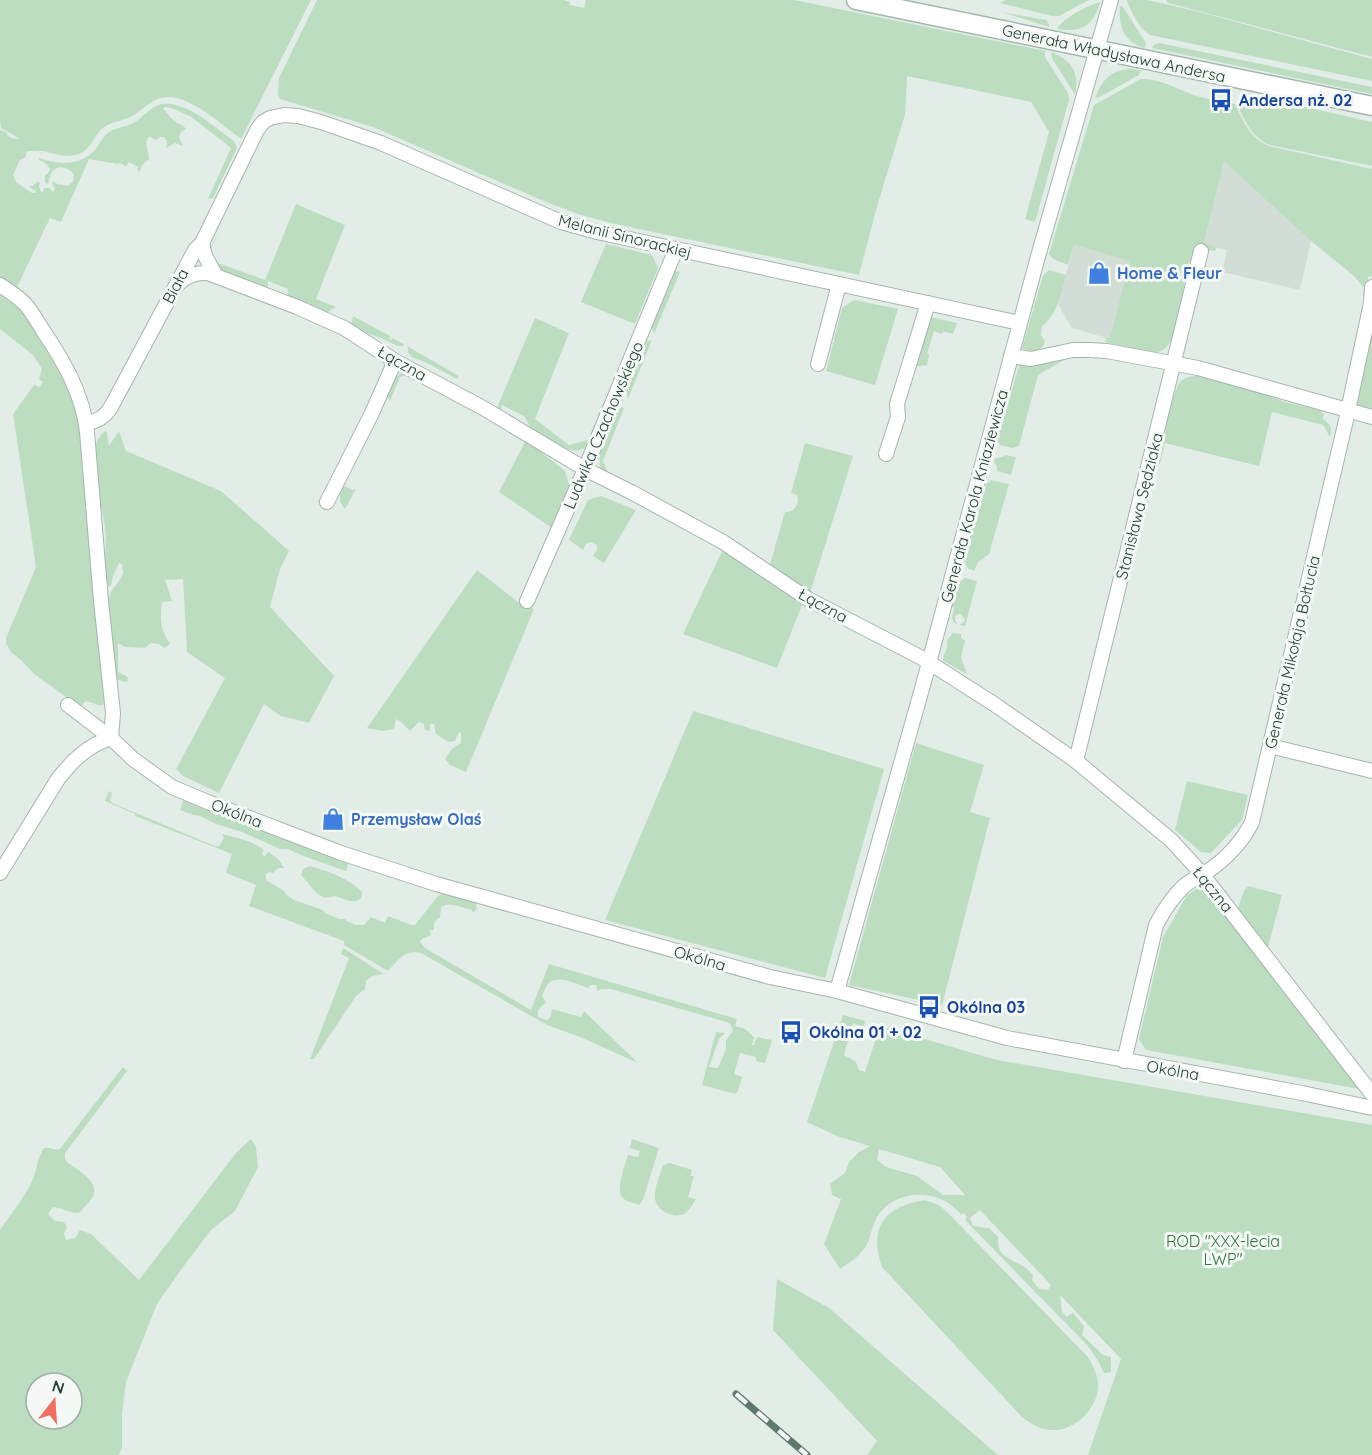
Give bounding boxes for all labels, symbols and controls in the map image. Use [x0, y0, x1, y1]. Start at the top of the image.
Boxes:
street label: Generała Władysława Andersa [1000, 20, 1228, 86]
bus stop icon: Andersa nż. 02 [1208, 87, 1234, 113]
place label: Andersa nż. 02 [1239, 90, 1352, 110]
street label: Melanii Sinorackiej [556, 210, 694, 262]
shop icon: Home & Fleur [1086, 260, 1112, 286]
place label: Home & Fleur [1117, 263, 1222, 283]
street label: Biała [157, 265, 193, 307]
street label: Ludwika Czachowskiego [559, 338, 647, 512]
street label: Łączna [374, 341, 430, 385]
street label: Generała Karola Kniaziewicza [936, 387, 1012, 605]
street label: Stanisława Sędziaka [1111, 431, 1167, 581]
street label: Generała Mikołaja Bołtucia [1260, 553, 1324, 751]
street label: Łączna [795, 583, 851, 627]
street label: Okólna [209, 794, 265, 832]
shop icon: Przemysław Olaś [320, 806, 346, 832]
place label: Przemysław Olaś [351, 809, 482, 829]
street label: Łączna [1188, 862, 1238, 916]
street label: Okólna [672, 941, 728, 975]
bus stop icon: Okólna 03 [916, 994, 942, 1020]
place label: Okólna 03 [947, 997, 1025, 1017]
bus stop icon: Okólna 01 + 02 [778, 1019, 804, 1045]
place label: Okólna 01 + 02 [809, 1022, 922, 1042]
street label: Okólna [1145, 1056, 1201, 1084]
park label: ROD "XXX-lecia LWP" [1166, 1231, 1280, 1269]
north arrow [24, 1371, 84, 1431]
text: N [50, 1375, 67, 1398]

